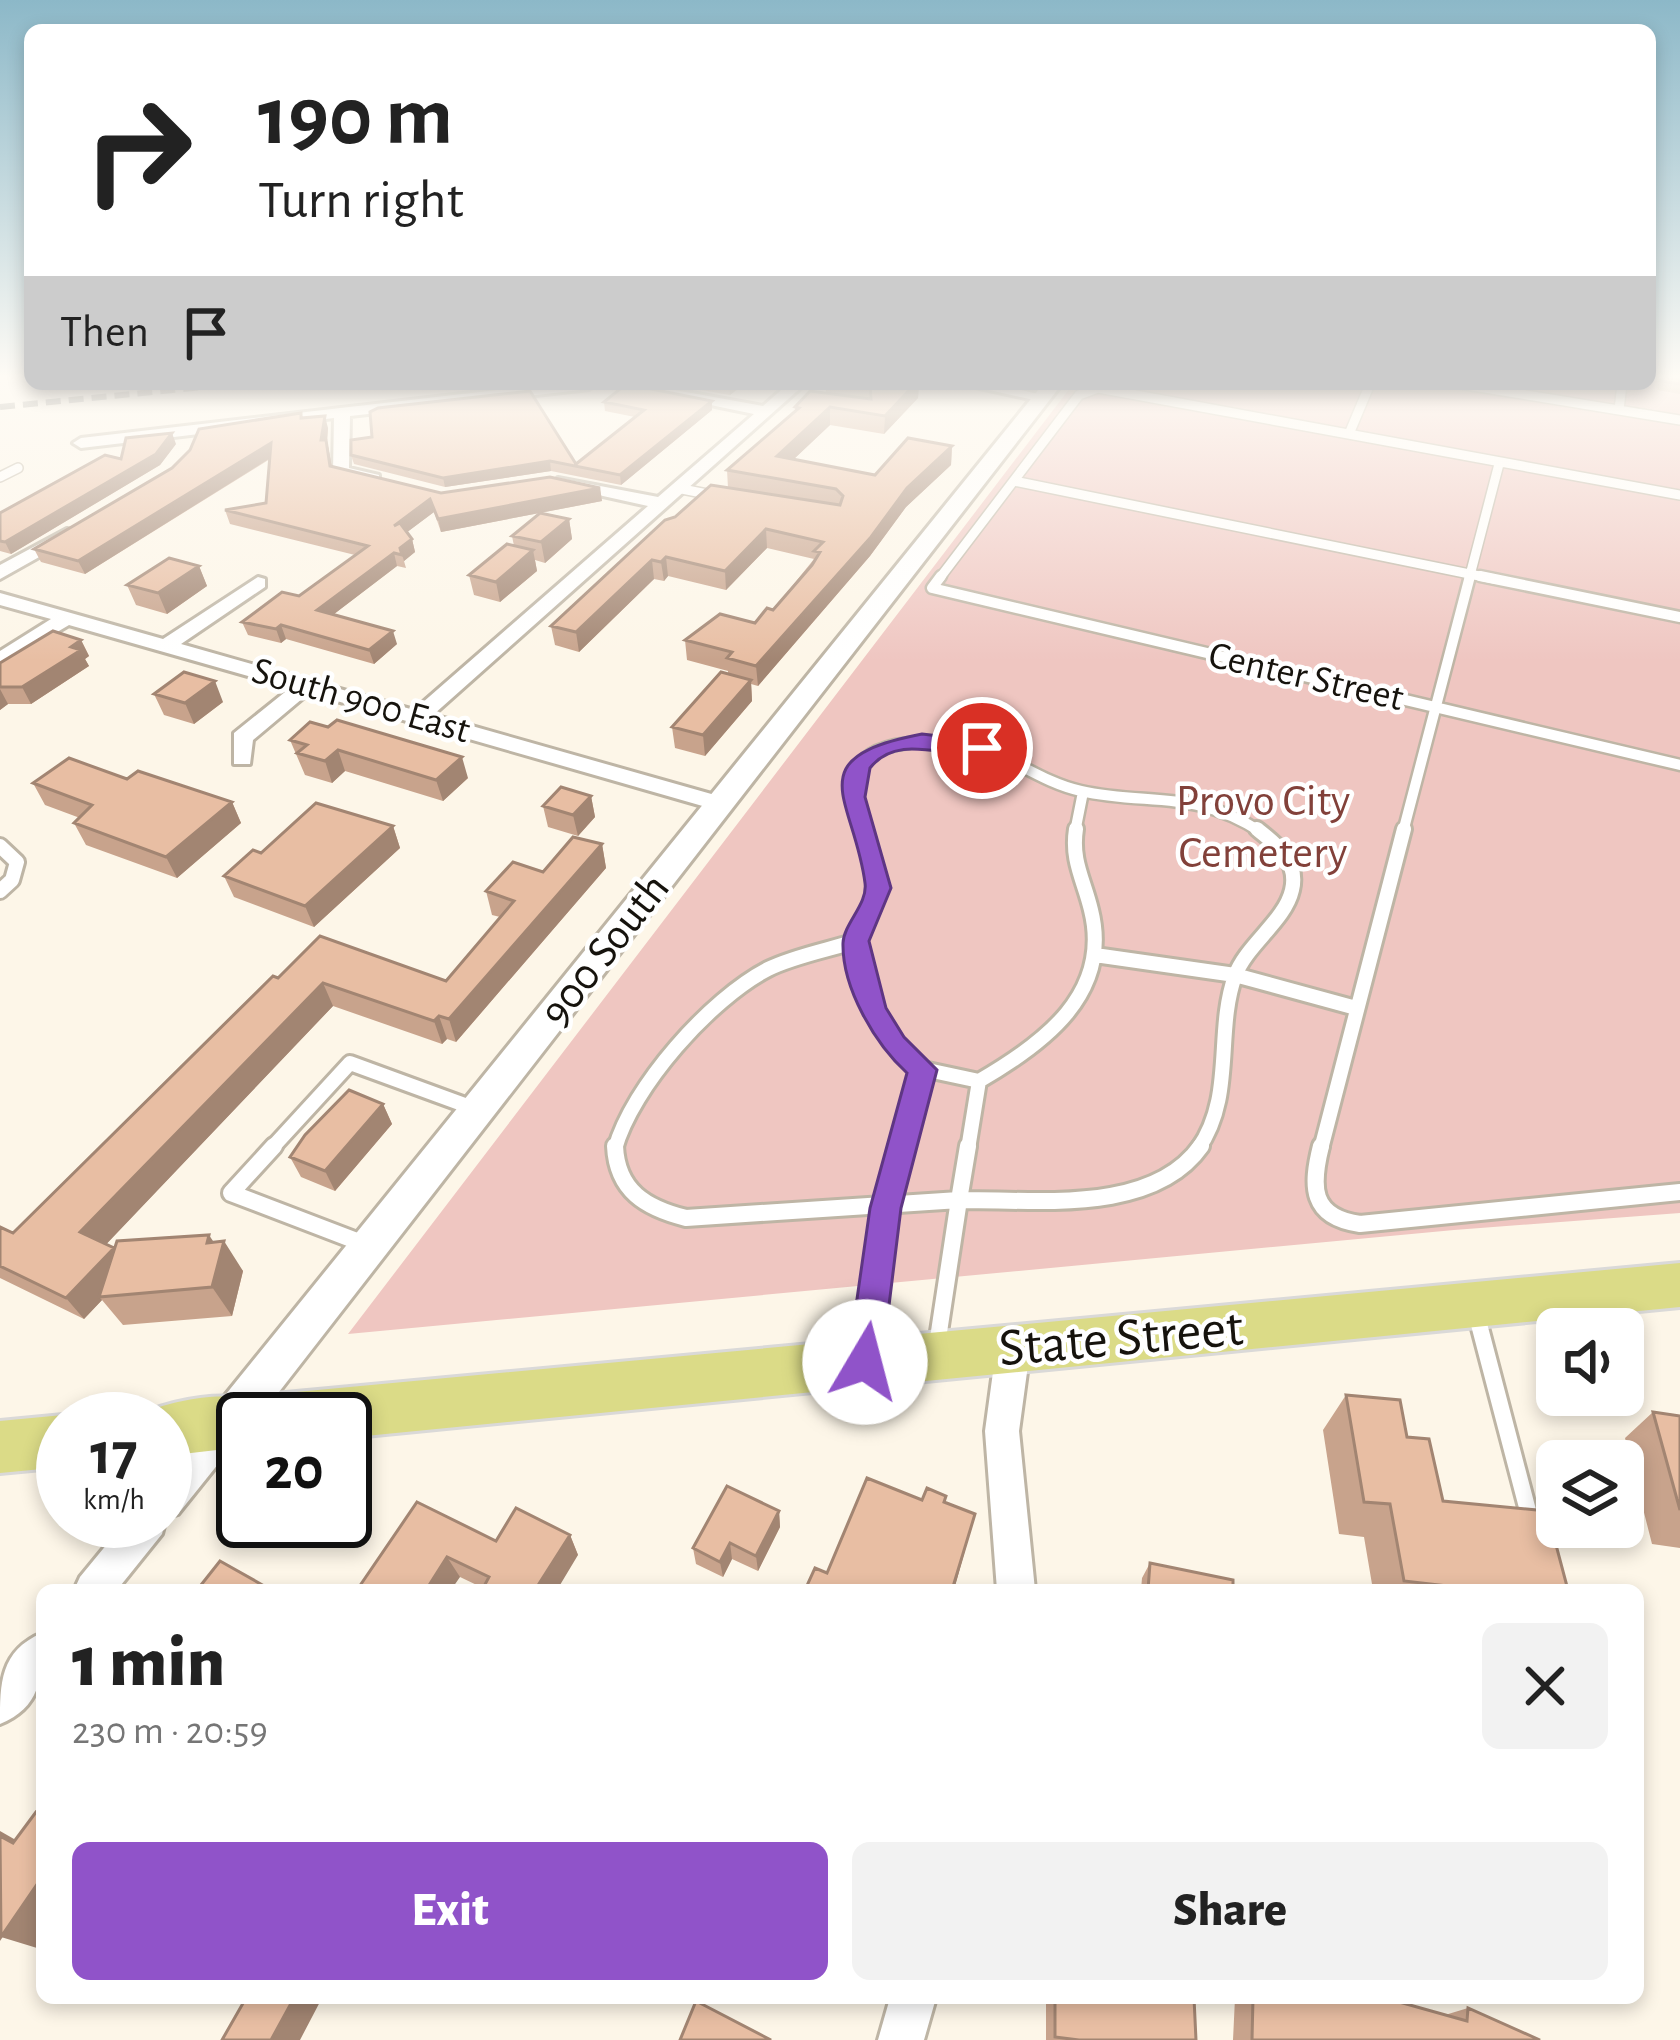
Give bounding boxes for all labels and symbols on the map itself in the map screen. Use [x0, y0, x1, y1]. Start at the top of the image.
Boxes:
street label: Center Street [1205, 636, 1407, 718]
street label: South 900 East [248, 651, 474, 751]
pin [931, 697, 1033, 799]
park label: Provo City Cemetery [1176, 779, 1350, 876]
street label: 900 South [532, 866, 678, 1034]
position arrow [802, 1299, 928, 1425]
street label: State Street [997, 1301, 1245, 1377]
speed limit sign: 20 [216, 1392, 372, 1548]

